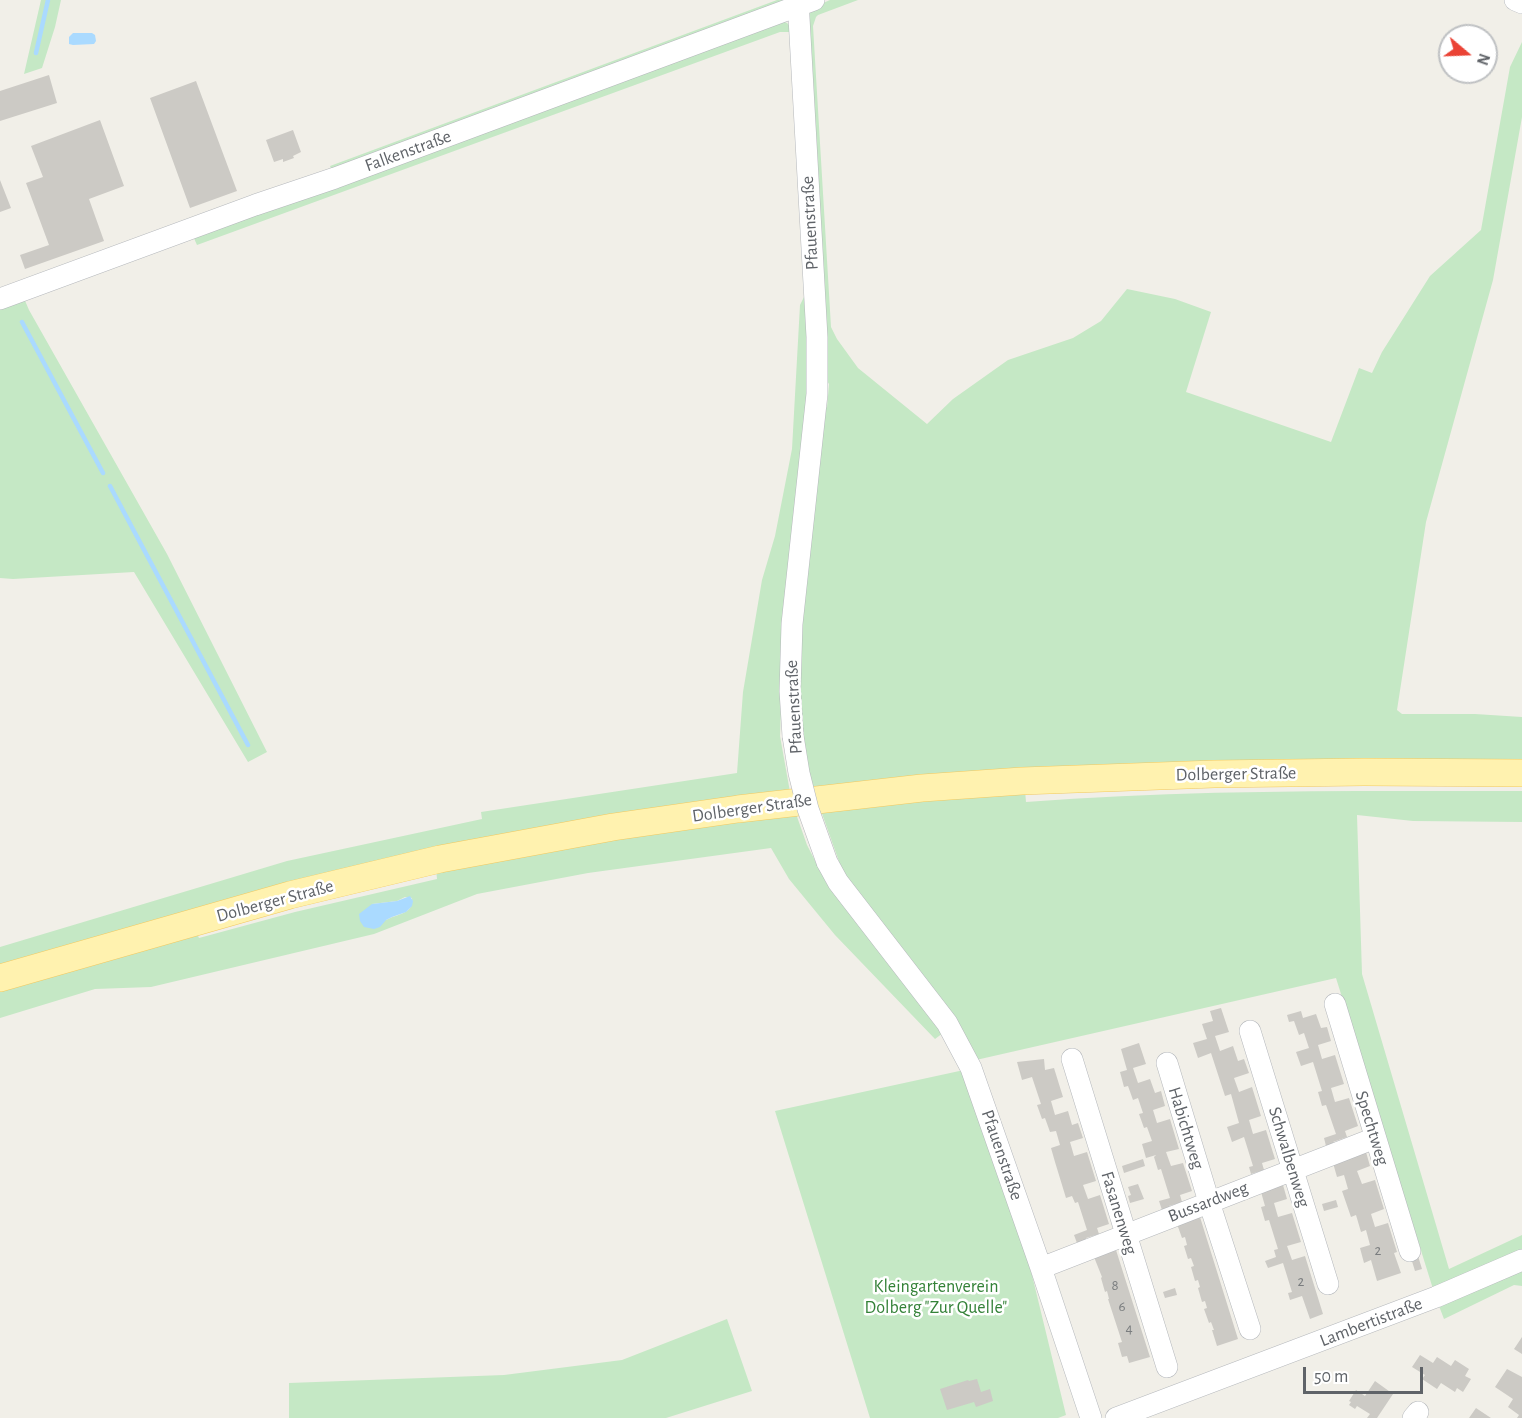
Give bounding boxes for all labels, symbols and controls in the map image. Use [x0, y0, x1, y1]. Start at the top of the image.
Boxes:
north arrow [1438, 24, 1498, 84]
text: N [1474, 51, 1493, 67]
street label: Falkenstraße [362, 125, 454, 177]
street label: Pfauenstraße [797, 175, 823, 271]
street label: Pfauenstraße [781, 659, 807, 755]
street label: Dolberger Straße [1176, 762, 1296, 786]
street label: Dolberger Straße [691, 789, 813, 827]
street label: Dolberger Straße [214, 875, 336, 927]
street label: Habichtweg [1163, 1084, 1209, 1172]
street label: Spechtweg [1350, 1088, 1394, 1168]
street label: Schwalbenweg [1263, 1104, 1315, 1210]
street label: Pfauenstraße [976, 1107, 1028, 1203]
street label: Fasanenweg [1096, 1169, 1142, 1257]
street label: Bussardweg [1165, 1177, 1251, 1227]
house number: 2 [1375, 1241, 1381, 1259]
house number: 2 [1298, 1272, 1304, 1290]
park label: Kleingartenverein Dolberg "Zur Quelle" [865, 1276, 1007, 1318]
house number: 8 [1111, 1276, 1119, 1294]
street label: Lambertistraße [1317, 1293, 1425, 1351]
house number: 6 [1118, 1297, 1126, 1315]
house number: 4 [1125, 1319, 1133, 1337]
scale bar [1306, 1355, 1426, 1393]
text: 50 m [1314, 1368, 1348, 1386]

